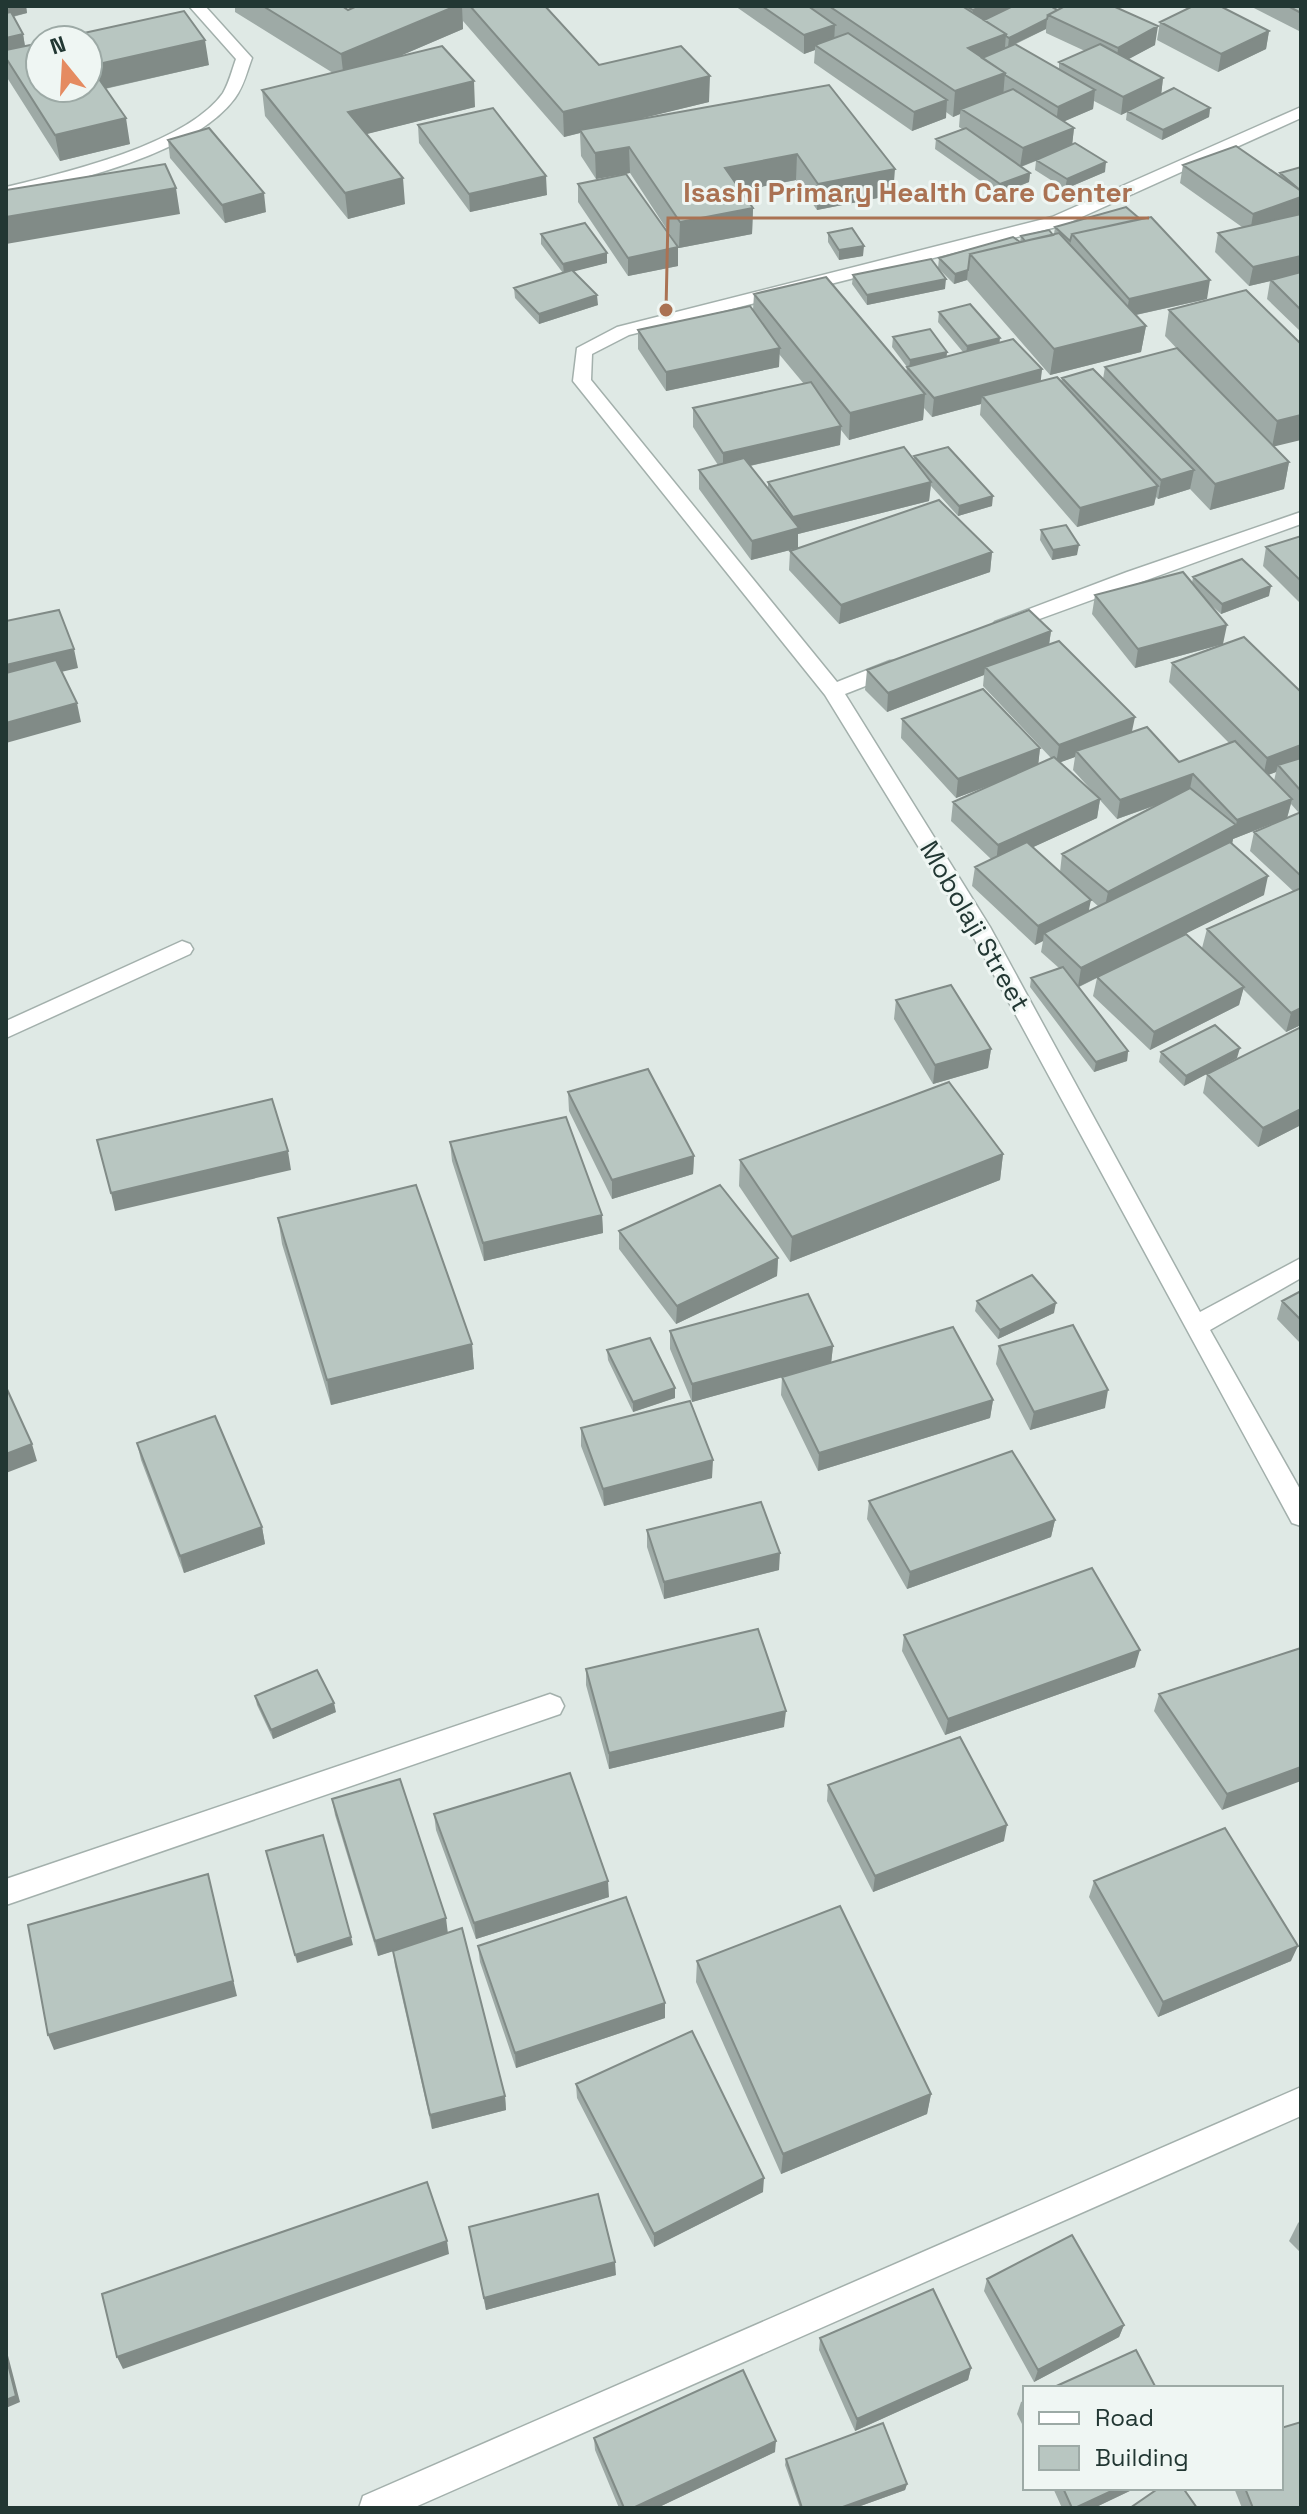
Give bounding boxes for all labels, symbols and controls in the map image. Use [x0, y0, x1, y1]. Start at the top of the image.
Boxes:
north arrow [24, 24, 104, 104]
text: N [46, 29, 69, 61]
callout: Isashi Primary Health Care Center [668, 166, 1149, 218]
text: Isashi Primary Health Care Center [683, 174, 1133, 210]
street label: Mobolaji Street [912, 835, 1038, 1017]
legend [1023, 2386, 1283, 2490]
text: Road [1095, 2402, 1154, 2433]
text: Building [1095, 2442, 1189, 2473]

